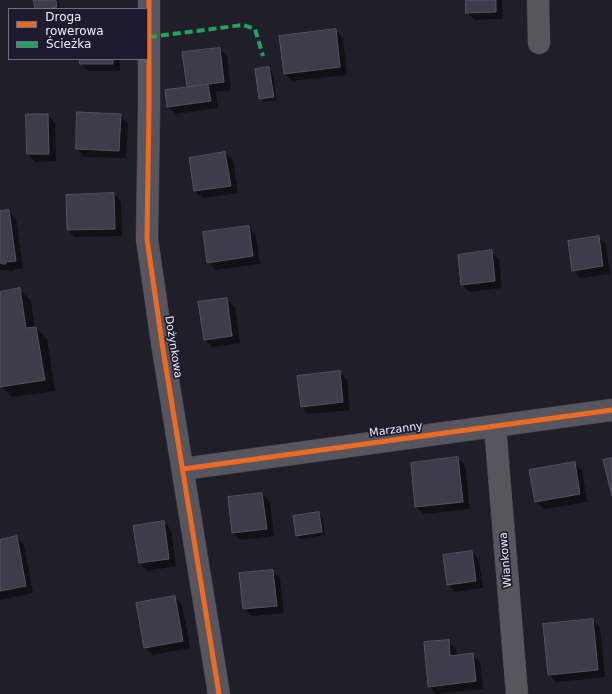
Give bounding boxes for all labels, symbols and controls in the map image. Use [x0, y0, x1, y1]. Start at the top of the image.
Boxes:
legend [8, 8, 148, 60]
text: Droga rowerowa [45, 10, 104, 38]
text: Ścieżka [46, 37, 91, 51]
street label: Dożynkowa [162, 315, 184, 379]
street label: Marzanny [368, 420, 424, 440]
street label: Wiankowa [497, 532, 515, 588]

